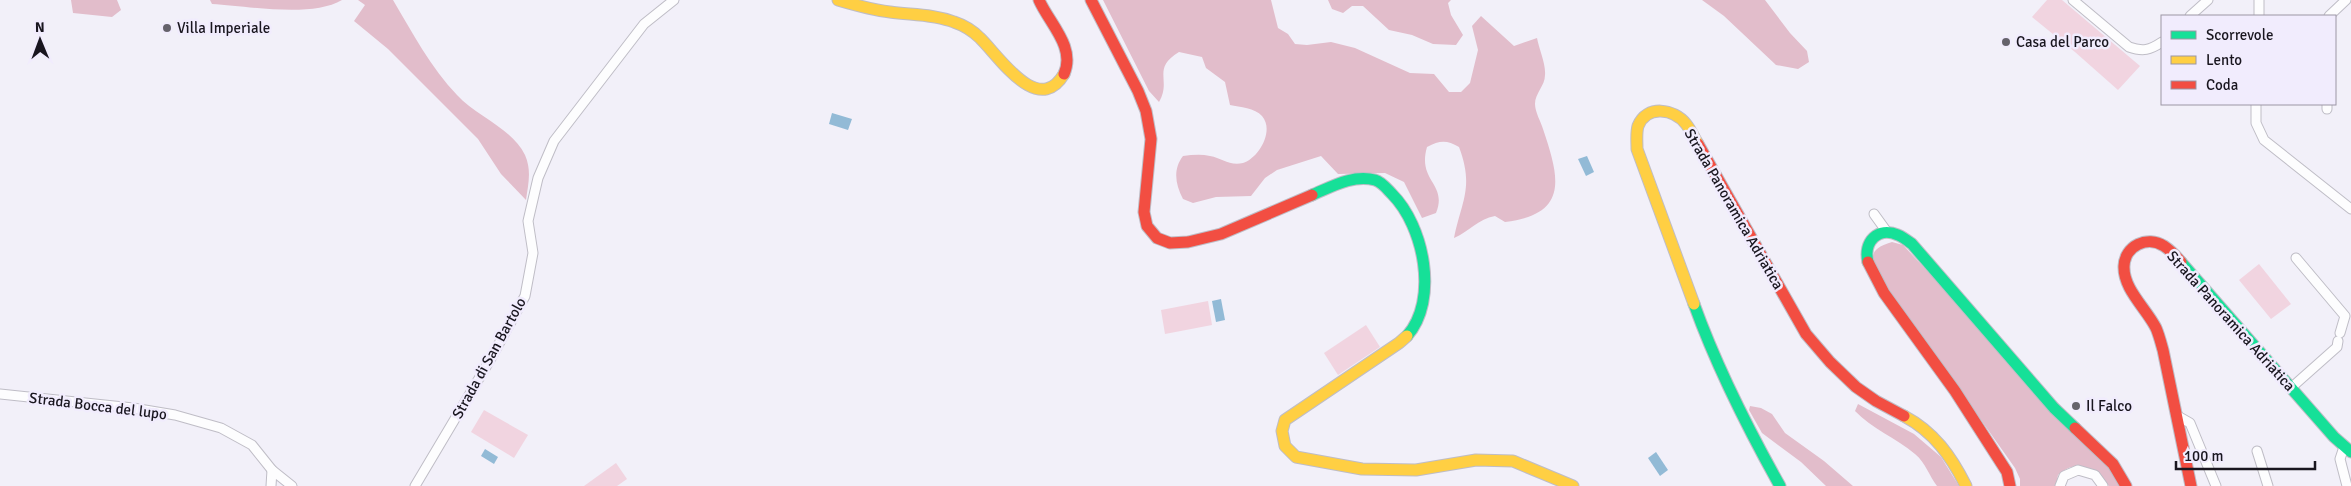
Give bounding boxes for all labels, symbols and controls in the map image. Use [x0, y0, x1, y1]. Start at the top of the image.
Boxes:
north arrow [15, 15, 65, 65]
legend [2161, 15, 2336, 105]
text: N [35, 19, 45, 36]
place label: Villa Imperiale [177, 19, 270, 37]
marker: Villa Imperiale [161, 22, 173, 34]
text: Scorrevole [2206, 26, 2273, 44]
place label: Casa del Parco [2016, 33, 2109, 51]
marker: Casa del Parco [2000, 36, 2012, 48]
text: Lento [2206, 51, 2242, 69]
text: Coda [2206, 76, 2238, 94]
street label: Strada Panoramica Adriatica [1681, 125, 1787, 293]
street label: Strada Panoramica Adriatica [2163, 247, 2299, 395]
street label: Strada di San Bartolo [448, 294, 530, 422]
street label: Strada Bocca del lupo [28, 389, 168, 423]
place label: Il Falco [2086, 397, 2132, 415]
marker: Il Falco [2070, 400, 2082, 412]
scale bar [2176, 438, 2315, 470]
text: 100 m [2184, 447, 2224, 465]

